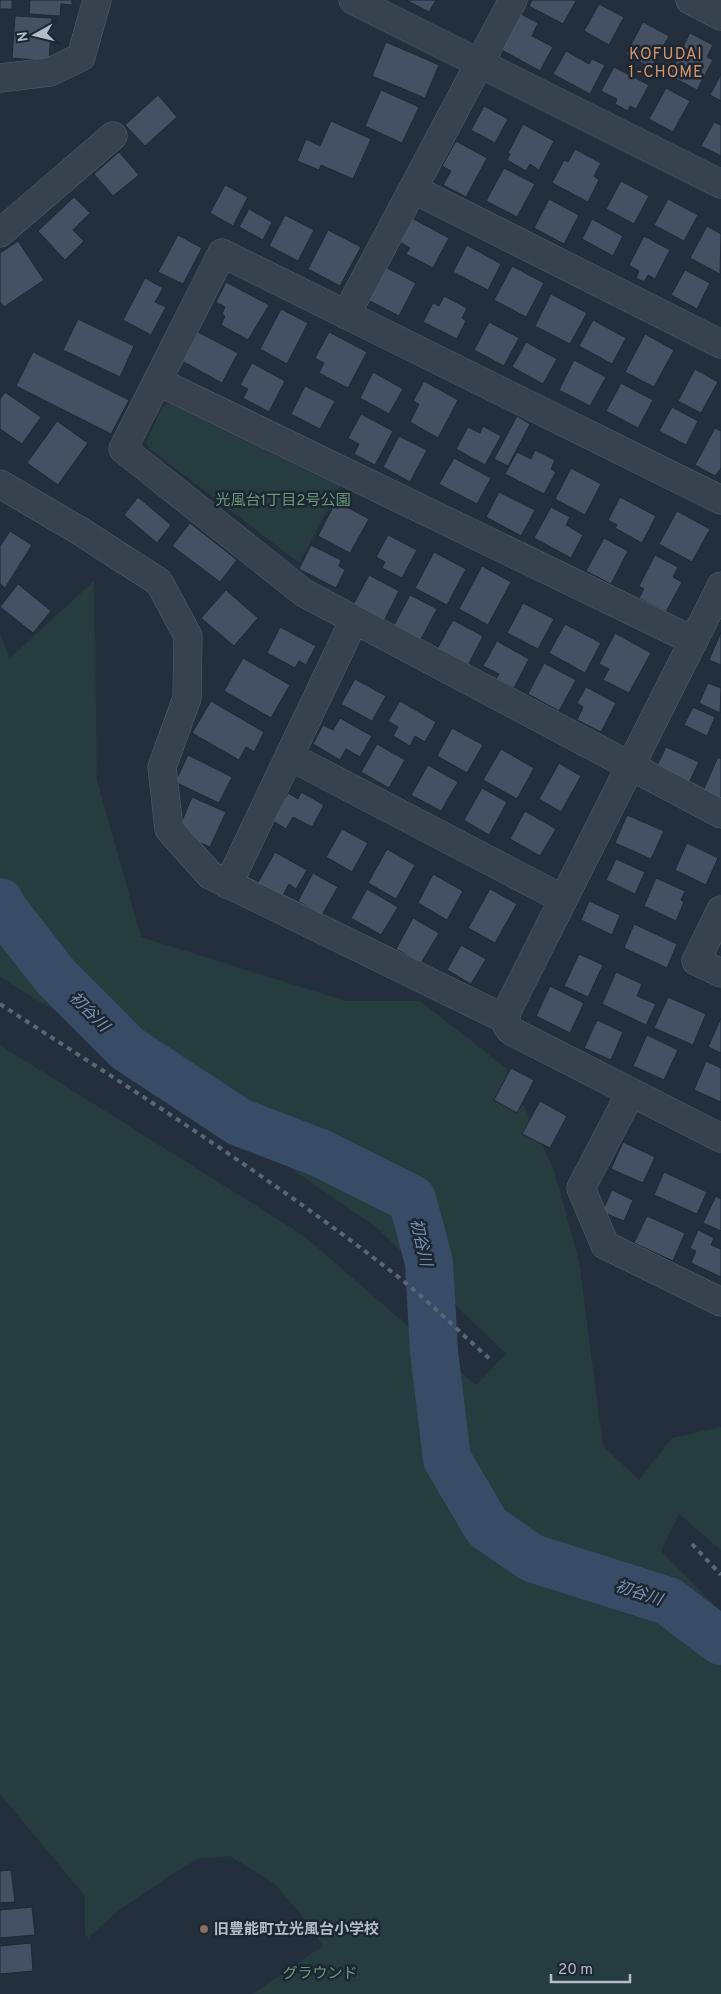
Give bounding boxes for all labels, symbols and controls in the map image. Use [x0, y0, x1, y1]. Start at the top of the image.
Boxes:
north arrow [10, 10, 60, 60]
text: N [14, 30, 33, 43]
district label: KOFUDAI 1-CHOME [628, 45, 704, 83]
park label: 光風台1丁目2号公園 [216, 492, 350, 511]
water label: 初谷川 [65, 988, 114, 1038]
water label: 初谷川 [405, 1217, 436, 1270]
water label: 初谷川 [612, 1577, 666, 1611]
place label: 旧豊能町立光風台小学校 [214, 1920, 379, 1940]
marker: 旧豊能町立光風台小学校 [198, 1923, 210, 1935]
scale bar [551, 1952, 630, 1984]
text: 20 m [558, 1961, 593, 1980]
park label: グラウンド [282, 1965, 358, 1984]

